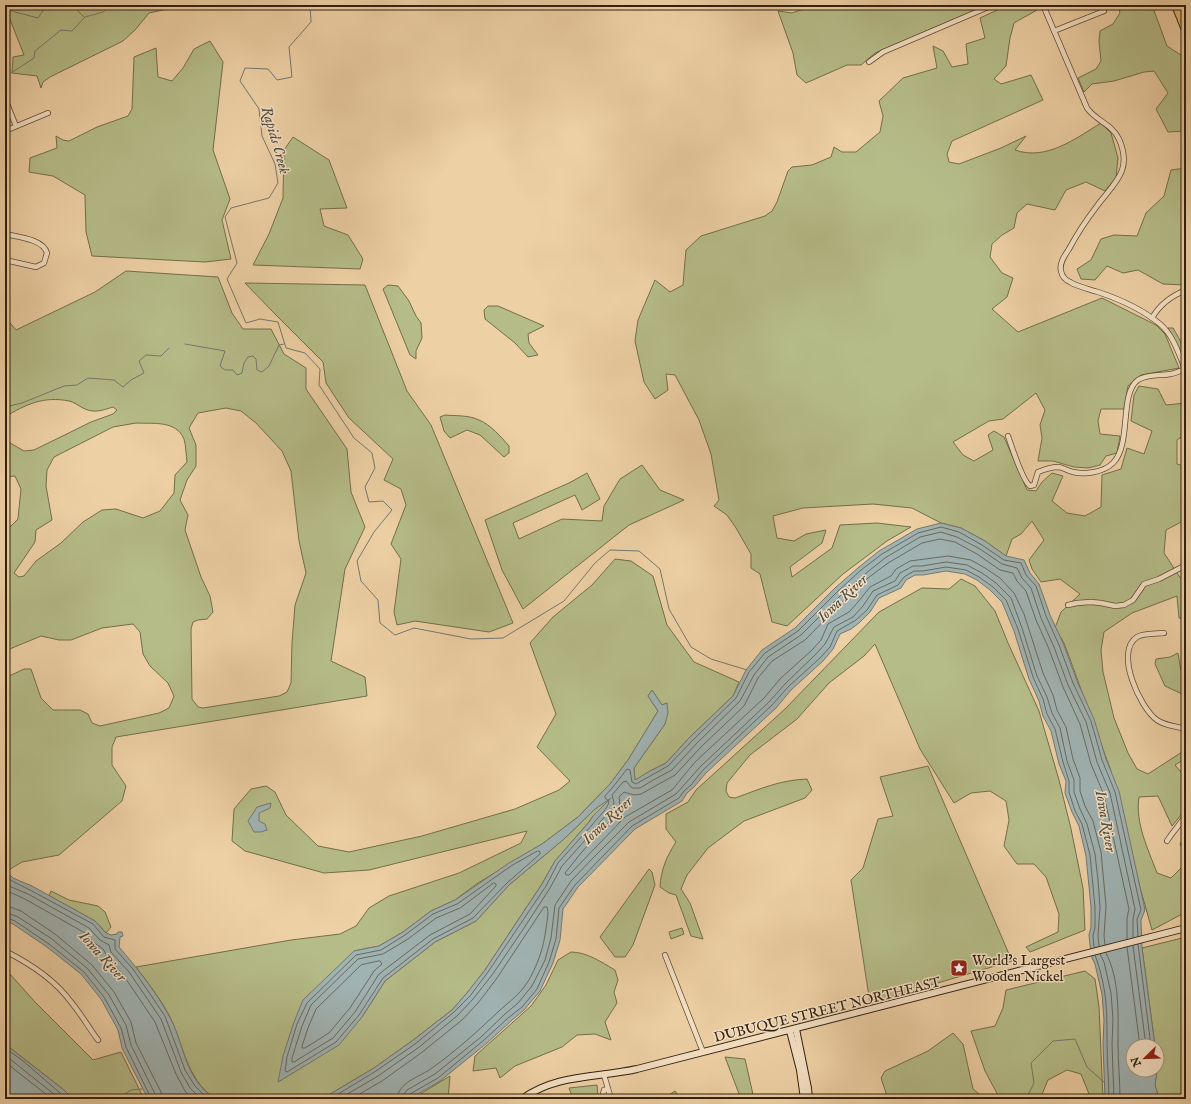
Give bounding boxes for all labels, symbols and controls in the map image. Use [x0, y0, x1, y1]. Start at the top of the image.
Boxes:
water label: Rapids Creek [257, 104, 294, 176]
water label: Iowa River [812, 570, 872, 627]
water label: Iowa River [1091, 788, 1120, 854]
water label: Iowa River [577, 792, 637, 849]
water label: Iowa River [74, 926, 131, 986]
place label: World’s Largest Wooden Nickel [972, 952, 1066, 986]
place icon: World’s Largest Wooden Nickel [949, 958, 969, 978]
street label: DUBUQUE STREET NORTHEAST [712, 973, 943, 1047]
north arrow [1125, 1038, 1165, 1078]
text: N [1128, 1054, 1145, 1070]

